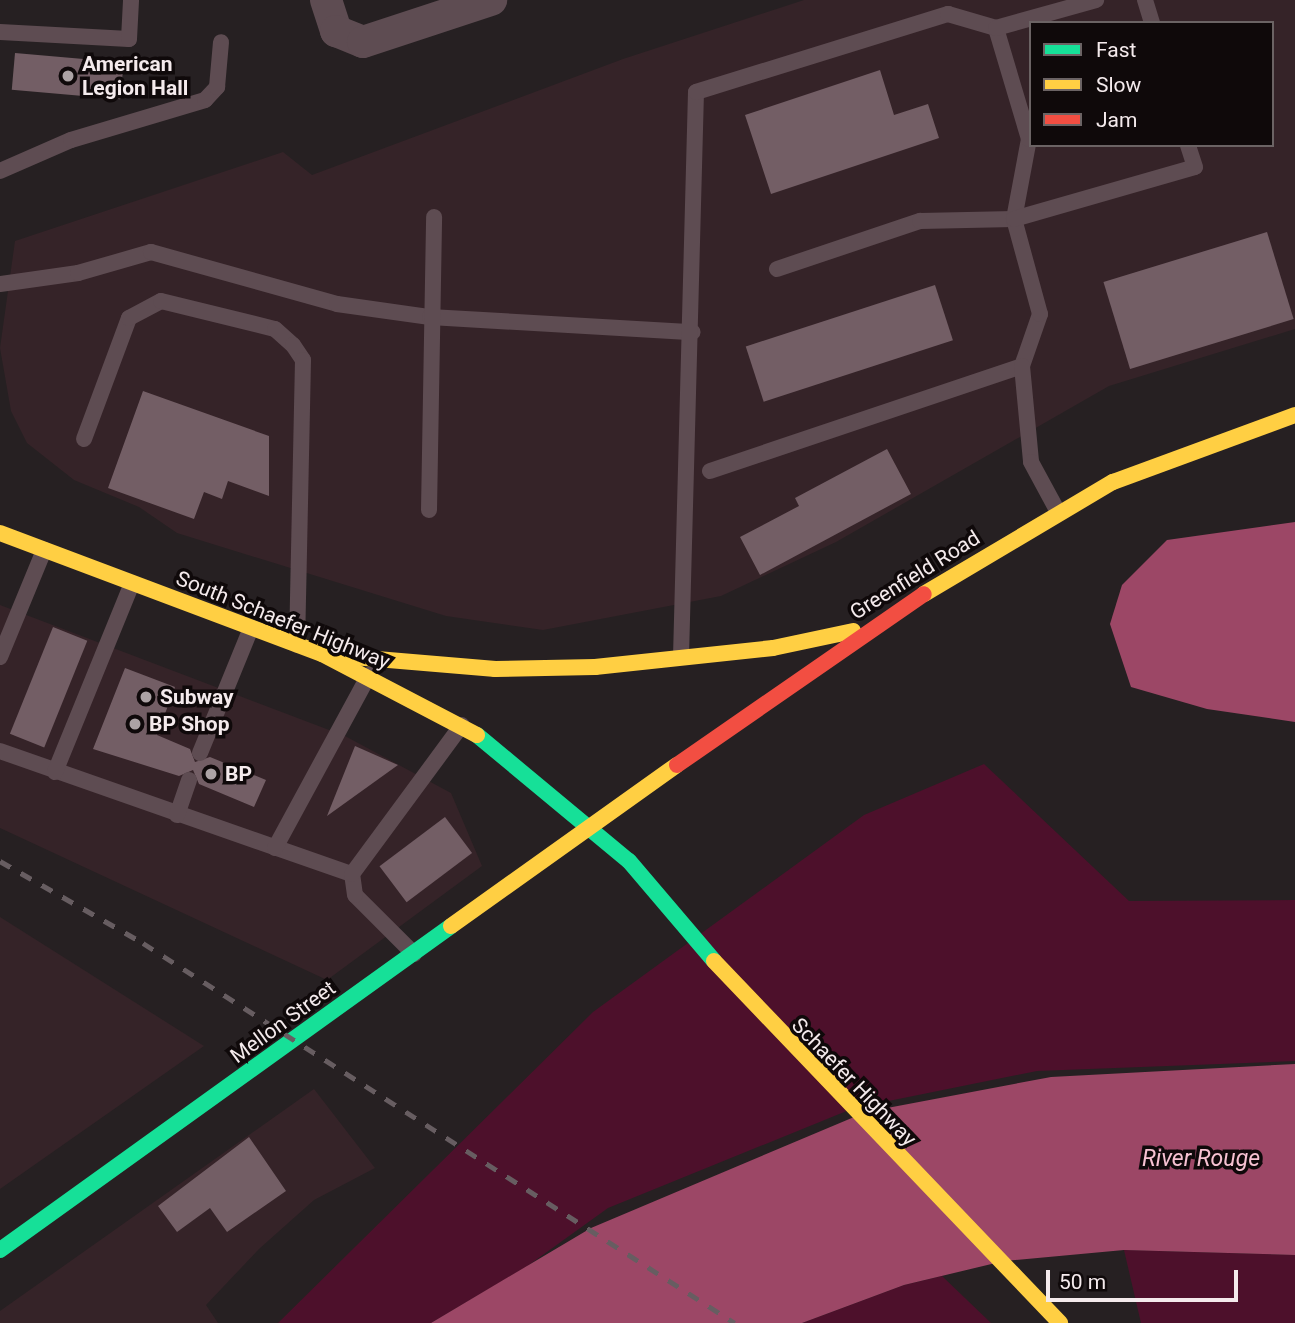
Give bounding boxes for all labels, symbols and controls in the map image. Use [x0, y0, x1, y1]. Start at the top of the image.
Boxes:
legend [1029, 21, 1274, 147]
text: Fast [1096, 38, 1136, 62]
place label: American Legion Hall [82, 51, 188, 101]
marker: American Legion Hall [60, 68, 76, 84]
text: Slow [1096, 73, 1141, 97]
text: Jam [1096, 108, 1137, 132]
street label: Greenfield Road [845, 525, 985, 625]
street label: South Schaefer Highway [172, 566, 394, 674]
place label: Subway [160, 684, 234, 710]
marker: Subway [138, 689, 154, 705]
place label: BP Shop [149, 711, 230, 737]
marker: BP Shop [127, 716, 143, 732]
place label: BP [225, 761, 252, 787]
marker: BP [203, 766, 219, 782]
street label: Mellon Street [225, 975, 341, 1069]
street label: Schaefer Highway [786, 1013, 922, 1151]
water label: River Rouge [1142, 1145, 1260, 1173]
scale bar [1050, 1256, 1242, 1300]
text: 50 m [1059, 1270, 1106, 1294]

